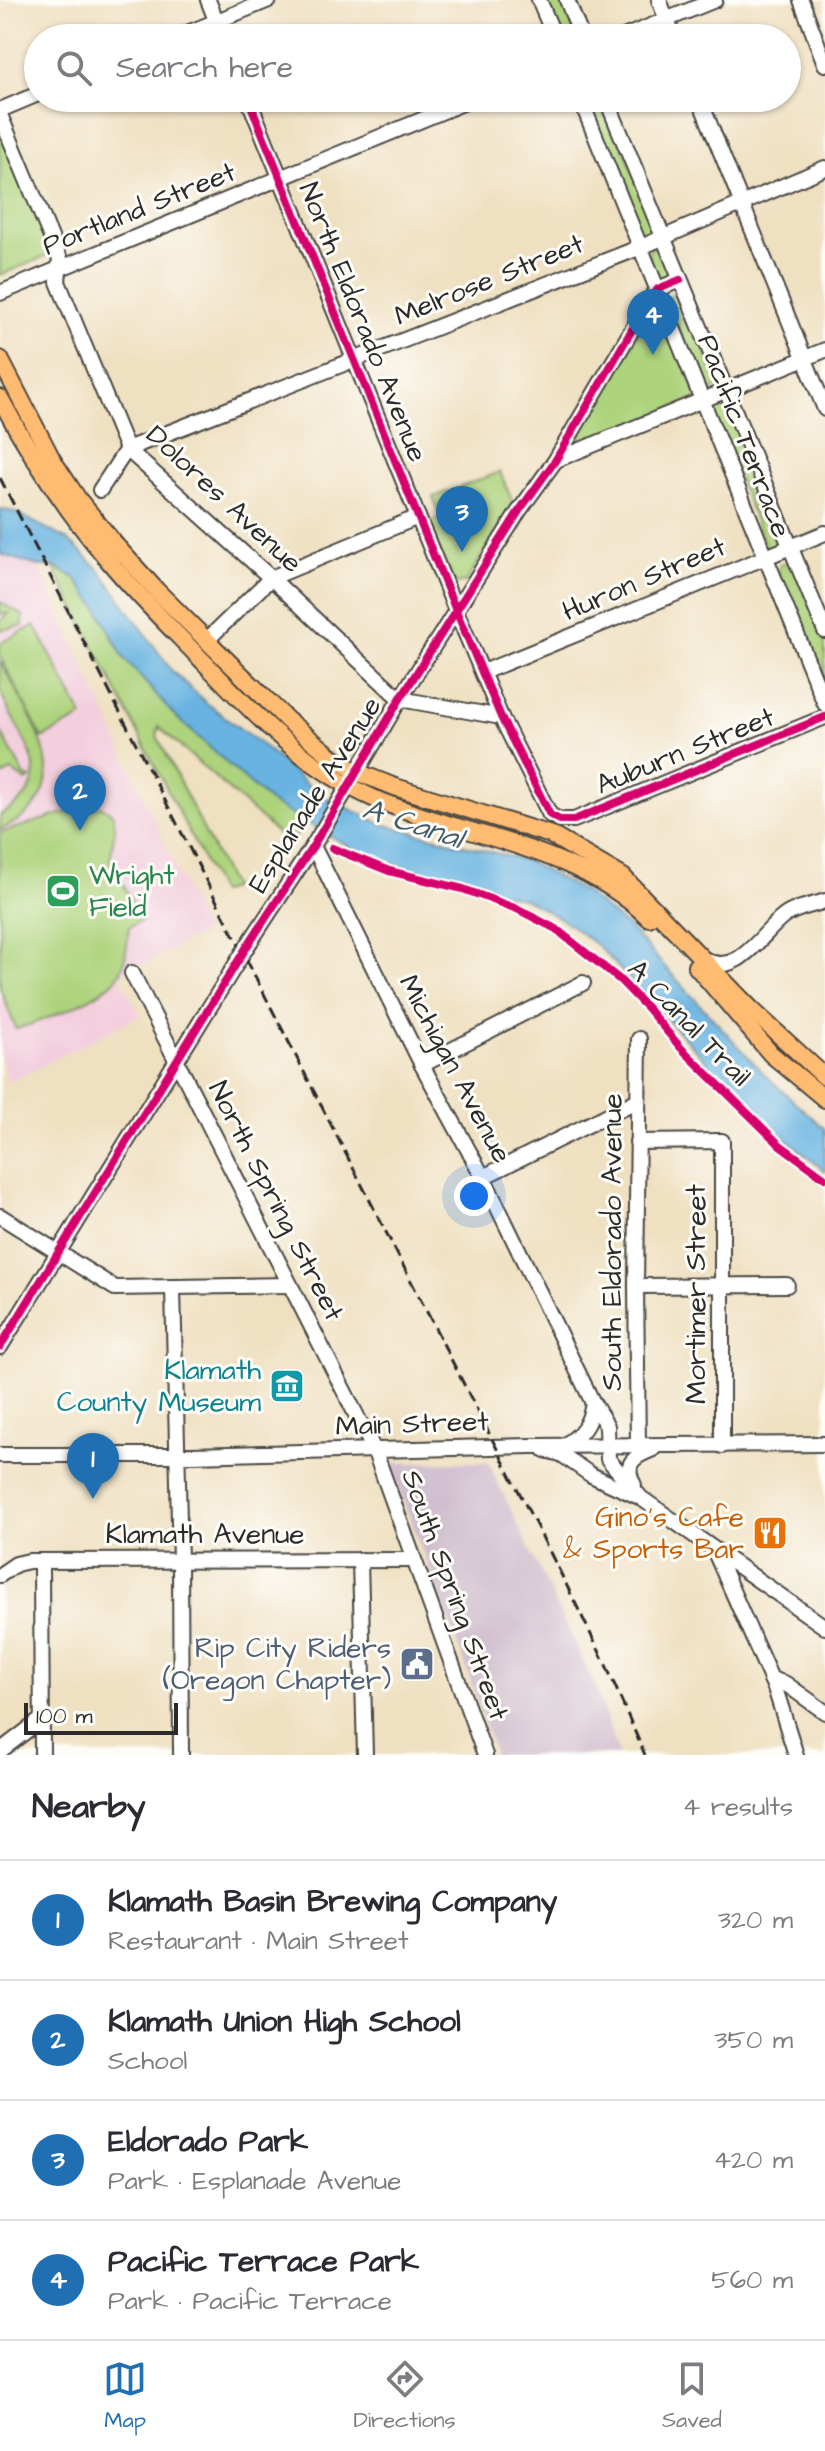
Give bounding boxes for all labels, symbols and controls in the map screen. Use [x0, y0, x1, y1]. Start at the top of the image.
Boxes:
search box [24, 24, 801, 112]
icon: search [52, 46, 96, 90]
text: Search here [116, 47, 293, 89]
street label: Portland Street [37, 152, 242, 265]
street label: North Eldorado Avenue [289, 176, 437, 468]
street label: Melrose Street [389, 224, 590, 336]
pin: 4 [627, 289, 679, 355]
street label: Pacific Terrace [687, 329, 801, 543]
street label: Dolores Avenue [137, 416, 311, 582]
pin: 3 [436, 486, 488, 552]
street label: Huron Street [556, 527, 732, 631]
street label: Esplanade Avenue [239, 689, 391, 901]
street label: Auburn Street [590, 697, 781, 805]
pin: 2 [54, 765, 106, 831]
water label: A Canal [358, 788, 471, 861]
place label: Wright Field [89, 856, 175, 927]
sports icon: Wright Field [44, 872, 82, 910]
street label: A Canal Trail [618, 951, 760, 1095]
street label: Michigan Avenue [388, 968, 521, 1170]
street label: North Spring Street [198, 1074, 354, 1329]
street label: South Eldorado Avenue [593, 1093, 632, 1391]
your location [454, 1176, 494, 1216]
street label: Mortimer Street [677, 1183, 716, 1404]
place label: Klamath County Museum [57, 1351, 261, 1424]
museum icon: Klamath County Museum [268, 1367, 306, 1405]
street label: Main Street [335, 1402, 490, 1446]
pin: 1 [67, 1433, 119, 1499]
street label: South Spring Street [391, 1464, 519, 1727]
place label: Gino's Cafe & Sports Bar [563, 1498, 744, 1569]
restaurant icon: Gino's Cafe & Sports Bar [751, 1514, 789, 1552]
street label: Klamath Avenue [105, 1515, 305, 1554]
place label: Rip City Riders (Oregon Chapter) [163, 1629, 391, 1701]
public building icon: Rip City Riders (Oregon Chapter) [398, 1645, 436, 1683]
scale bar [24, 1699, 178, 1735]
text: 100 m [36, 1701, 93, 1732]
text: Nearby [32, 1783, 146, 1831]
text: 4 results [683, 1789, 793, 1825]
text: Klamath Basin Brewing Company [108, 1881, 557, 1923]
text: 1 [56, 1902, 60, 1938]
text: 320 m [718, 1902, 793, 1938]
text: Restaurant · Main Street [108, 1923, 408, 1959]
text: Klamath Union High School [108, 2001, 461, 2043]
text: 2 [51, 2022, 65, 2058]
text: 350 m [714, 2022, 793, 2058]
text: School [108, 2043, 187, 2079]
text: Eldorado Park [108, 2121, 308, 2163]
text: 3 [51, 2142, 65, 2178]
text: 420 m [713, 2142, 793, 2178]
text: Park · Esplanade Avenue [108, 2163, 401, 2199]
text: Pacific Terrace Park [108, 2241, 419, 2283]
text: 4 [49, 2262, 67, 2298]
text: 560 m [711, 2262, 793, 2298]
text: Park · Pacific Terrace [108, 2283, 392, 2319]
tab: Map [103, 2357, 147, 2436]
tab: Directions [353, 2357, 456, 2436]
tab: Saved [662, 2357, 722, 2436]

